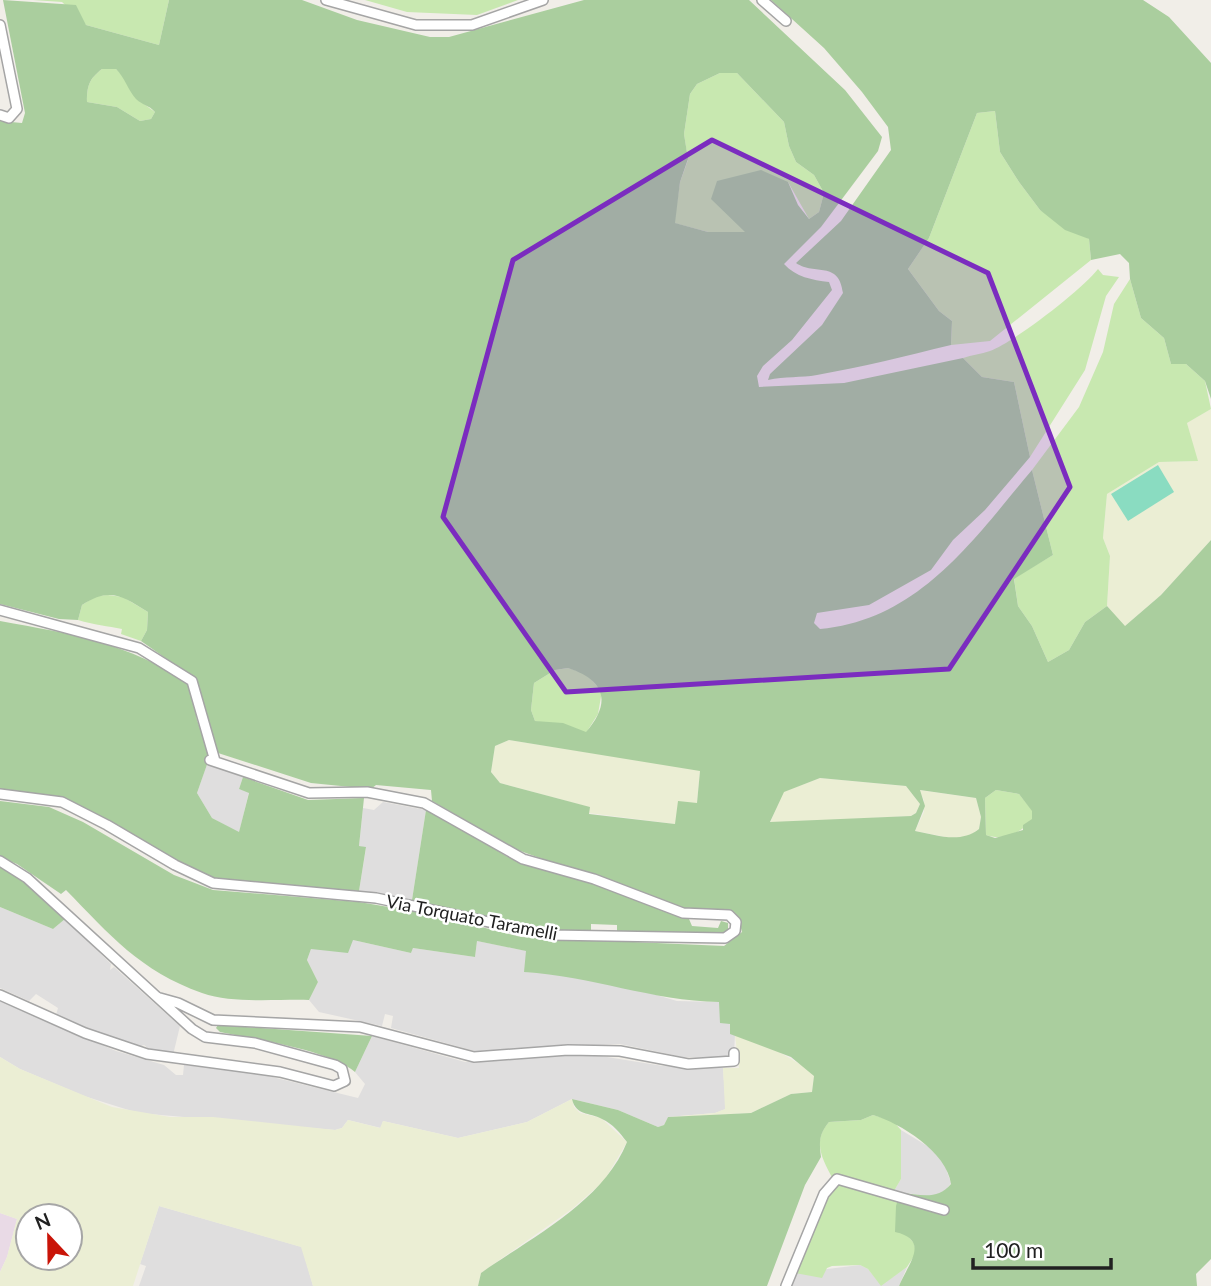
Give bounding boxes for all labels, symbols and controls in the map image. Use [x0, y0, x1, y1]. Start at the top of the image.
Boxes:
street label: Via Torquato Taramelli [384, 890, 560, 944]
north arrow [14, 1202, 84, 1272]
text: N [31, 1207, 54, 1234]
scale bar [973, 1226, 1111, 1270]
text: 100 m [984, 1237, 1043, 1262]

